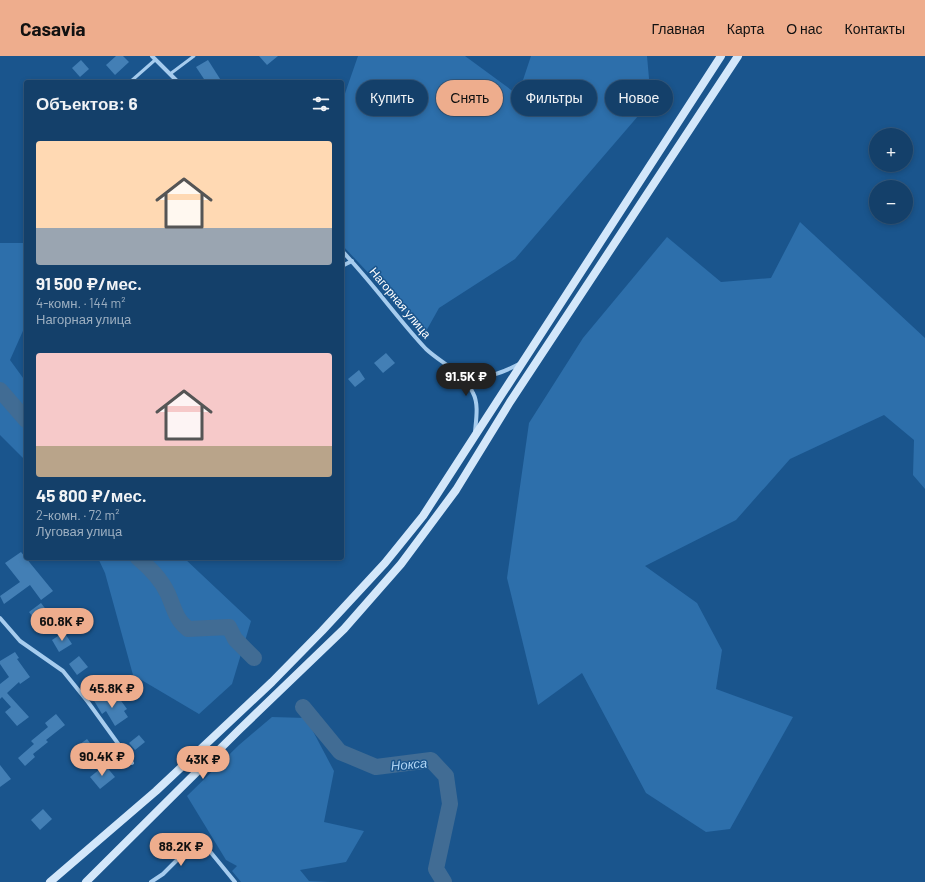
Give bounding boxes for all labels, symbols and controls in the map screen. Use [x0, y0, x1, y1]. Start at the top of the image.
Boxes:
text: Casavia [20, 17, 86, 40]
text: Главная [652, 20, 705, 37]
text: Карта [727, 20, 764, 37]
text: О нас [786, 20, 823, 37]
text: Контакты [845, 20, 905, 37]
chip: Купить [356, 80, 428, 116]
chip: Снять [436, 80, 503, 116]
chip: Фильтры [511, 80, 597, 116]
chip: Новое [605, 80, 673, 116]
text: Объектов: 6 [36, 93, 138, 113]
icon: filters [310, 93, 332, 115]
map controls [869, 128, 913, 224]
button: + [869, 128, 913, 172]
icon: home [148, 167, 220, 239]
button: − [869, 180, 913, 224]
street label: Нагорная улица [366, 264, 435, 341]
text: 91 500 ₽/мес. [36, 273, 142, 293]
text: 4-комн. · 144 m² [36, 295, 125, 311]
text: Нагорная улица [36, 311, 131, 327]
pin: 91.5K ₽ [429, 363, 503, 397]
text: 91.5K ₽ [445, 368, 487, 384]
icon: home [148, 379, 220, 451]
text: 45 800 ₽/мес. [36, 485, 147, 505]
text: 2-комн. · 72 m² [36, 507, 120, 523]
text: Луговая улица [36, 523, 122, 539]
pin: 60.8K ₽ [25, 608, 99, 642]
text: 60.8K ₽ [40, 613, 84, 629]
pin: 45.8K ₽ [75, 675, 149, 709]
text: 45.8K ₽ [89, 680, 135, 696]
pin: 90.4K ₽ [65, 743, 139, 777]
pin: 43K ₽ [175, 746, 231, 780]
text: 90.4K ₽ [79, 748, 125, 764]
text: 43K ₽ [186, 751, 220, 767]
water label: Нокса [390, 754, 428, 774]
pin: 88.2K ₽ [144, 833, 218, 867]
text: 88.2K ₽ [159, 838, 203, 854]

